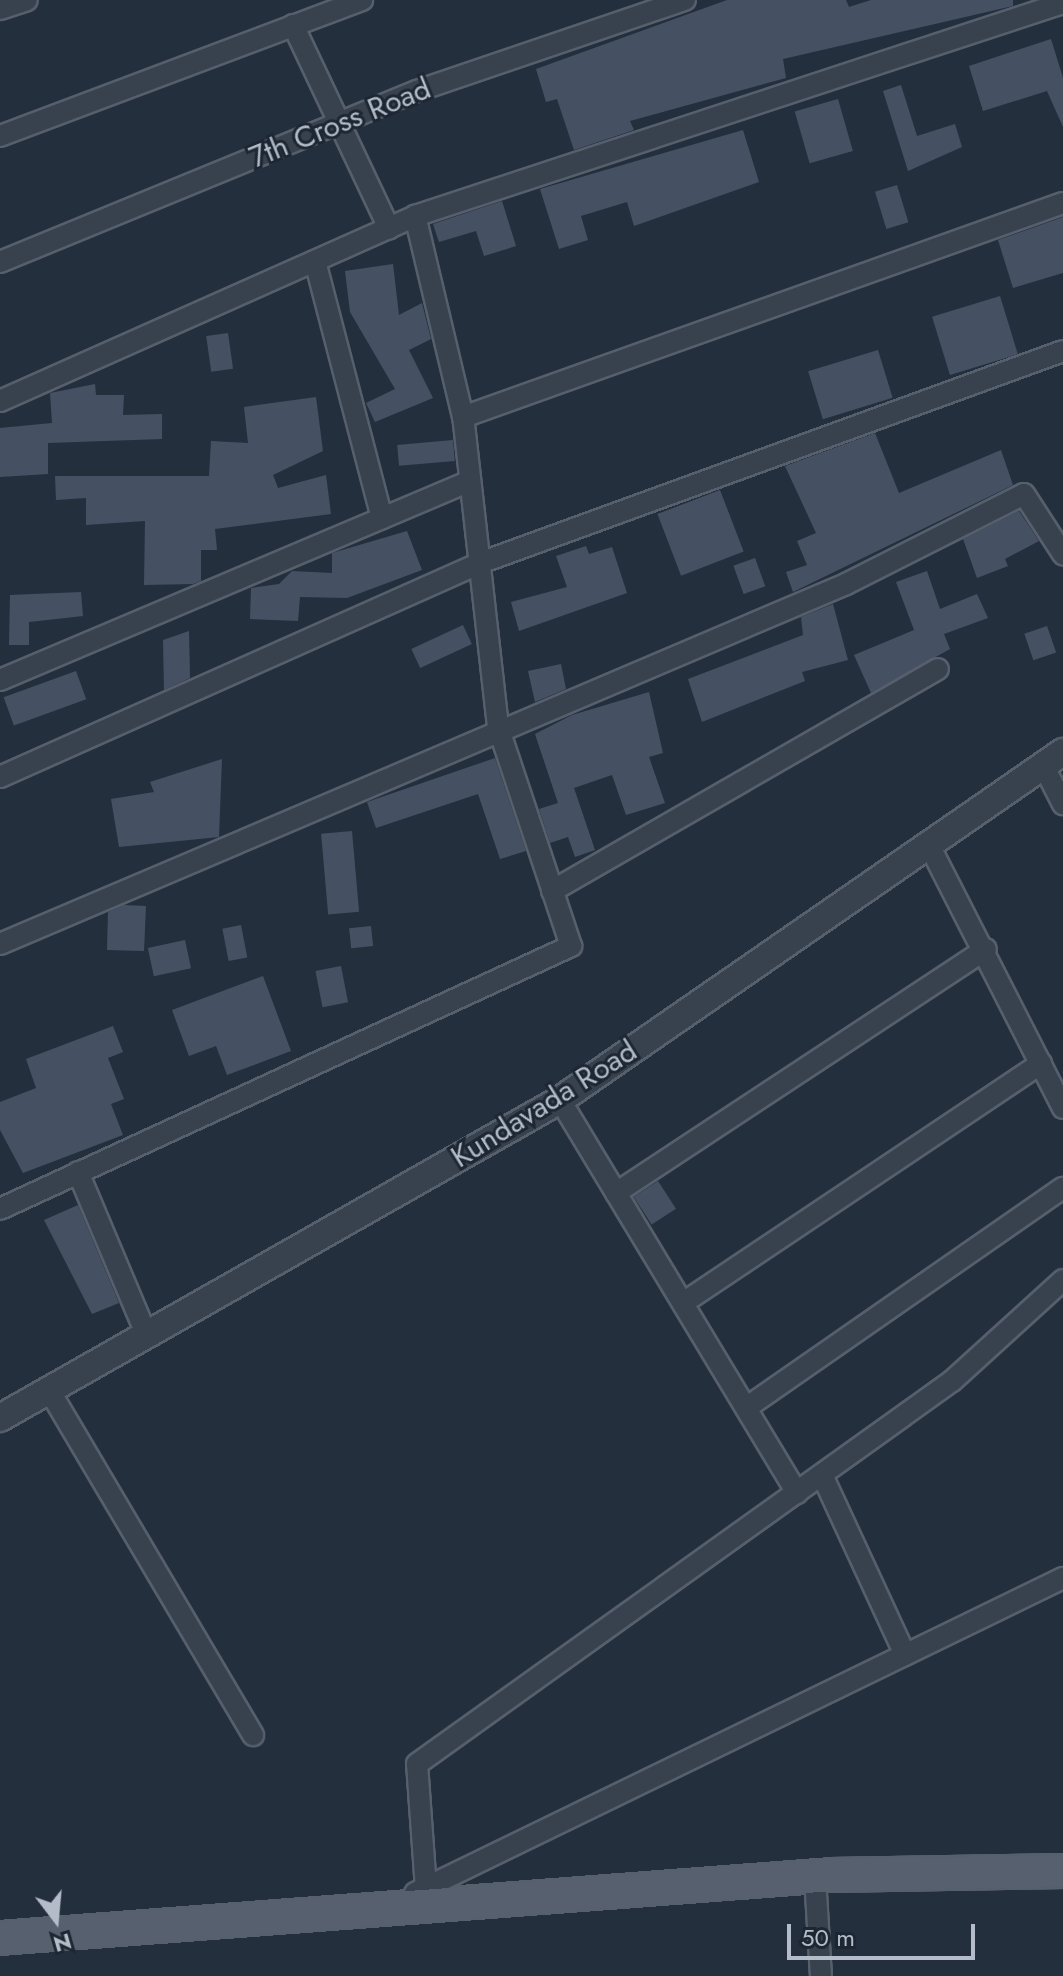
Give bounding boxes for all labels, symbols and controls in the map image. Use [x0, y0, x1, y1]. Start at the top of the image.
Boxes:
street label: 7th Cross Road [244, 70, 436, 176]
street label: Kundavada Road [445, 1033, 643, 1175]
north arrow [16, 1880, 96, 1960]
scale bar [791, 1908, 979, 1958]
text: 50 m [801, 1920, 855, 1955]
text: N [50, 1925, 75, 1961]

